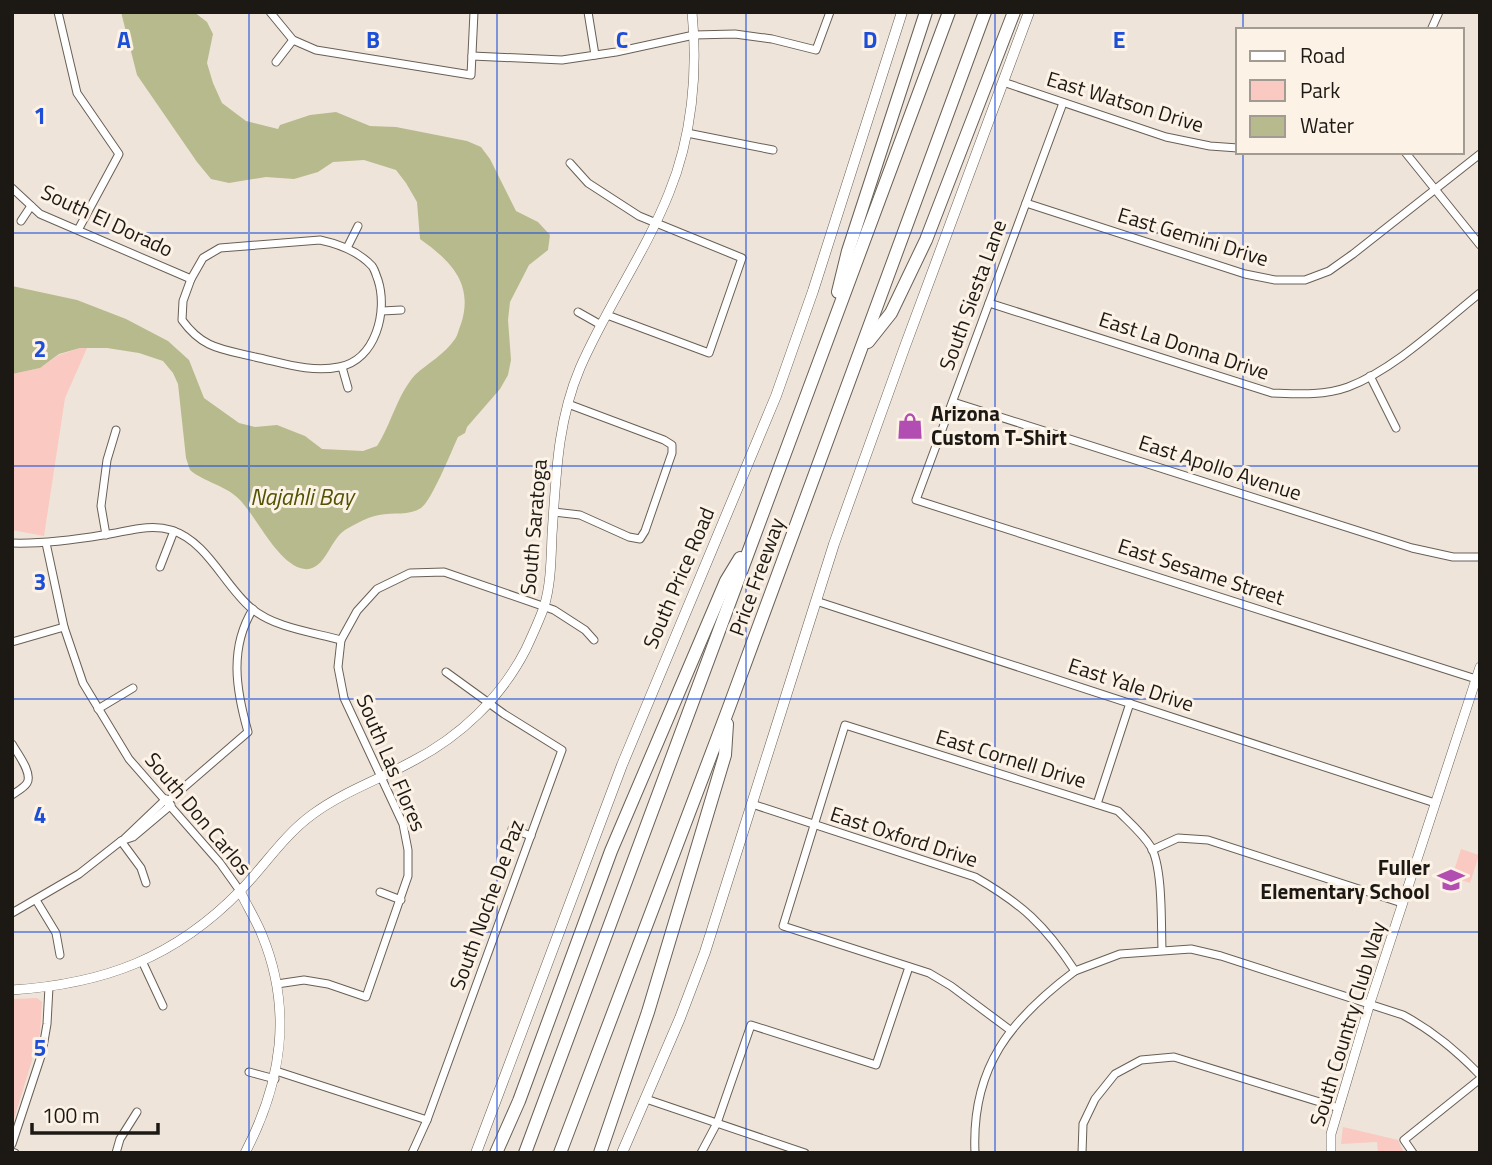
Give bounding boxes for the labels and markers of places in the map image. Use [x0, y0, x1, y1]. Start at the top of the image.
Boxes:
place label: Arizona Custom T-Shirt [931, 397, 1067, 453]
shop icon: Arizona Custom T-Shirt [895, 411, 925, 441]
place label: Fuller Elementary School [1260, 851, 1430, 907]
school or university icon: Fuller Elementary School [1436, 865, 1466, 895]

